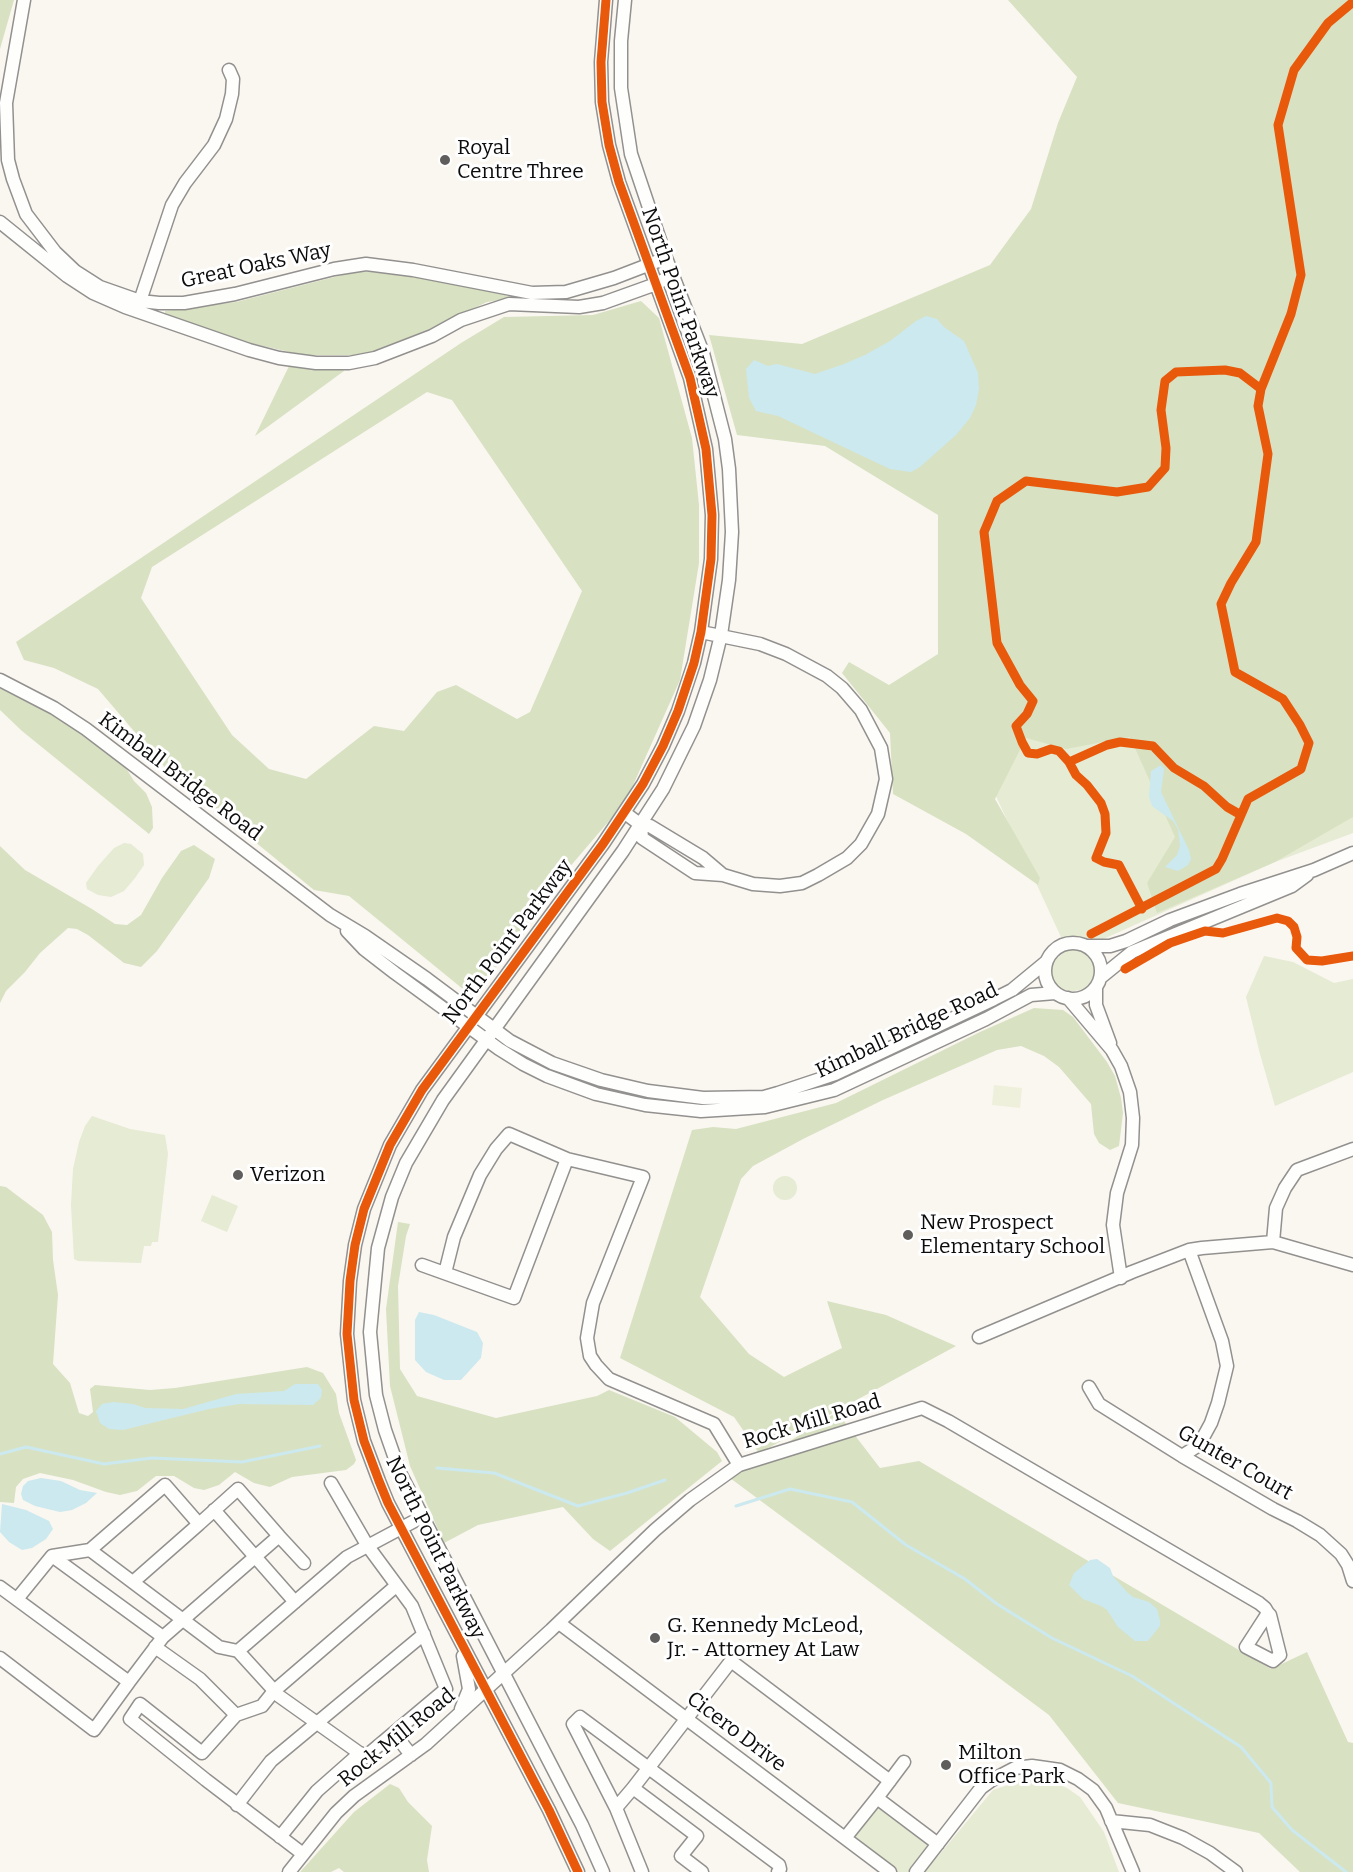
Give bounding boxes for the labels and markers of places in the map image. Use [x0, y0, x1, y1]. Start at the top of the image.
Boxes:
place label: Royal Centre Three [457, 135, 584, 185]
marker: Royal Centre Three [438, 153, 452, 167]
place label: Verizon [250, 1162, 325, 1188]
marker: Verizon [231, 1168, 245, 1182]
place label: New Prospect Elementary School [920, 1210, 1105, 1260]
marker: New Prospect Elementary School [901, 1228, 915, 1242]
place label: G. Kennedy McLeod, Jr. - Attorney At Law [667, 1613, 863, 1663]
marker: G. Kennedy McLeod, Jr. - Attorney At Law [648, 1631, 662, 1645]
place label: Milton Office Park [958, 1740, 1065, 1790]
marker: Milton Office Park [939, 1758, 953, 1772]

